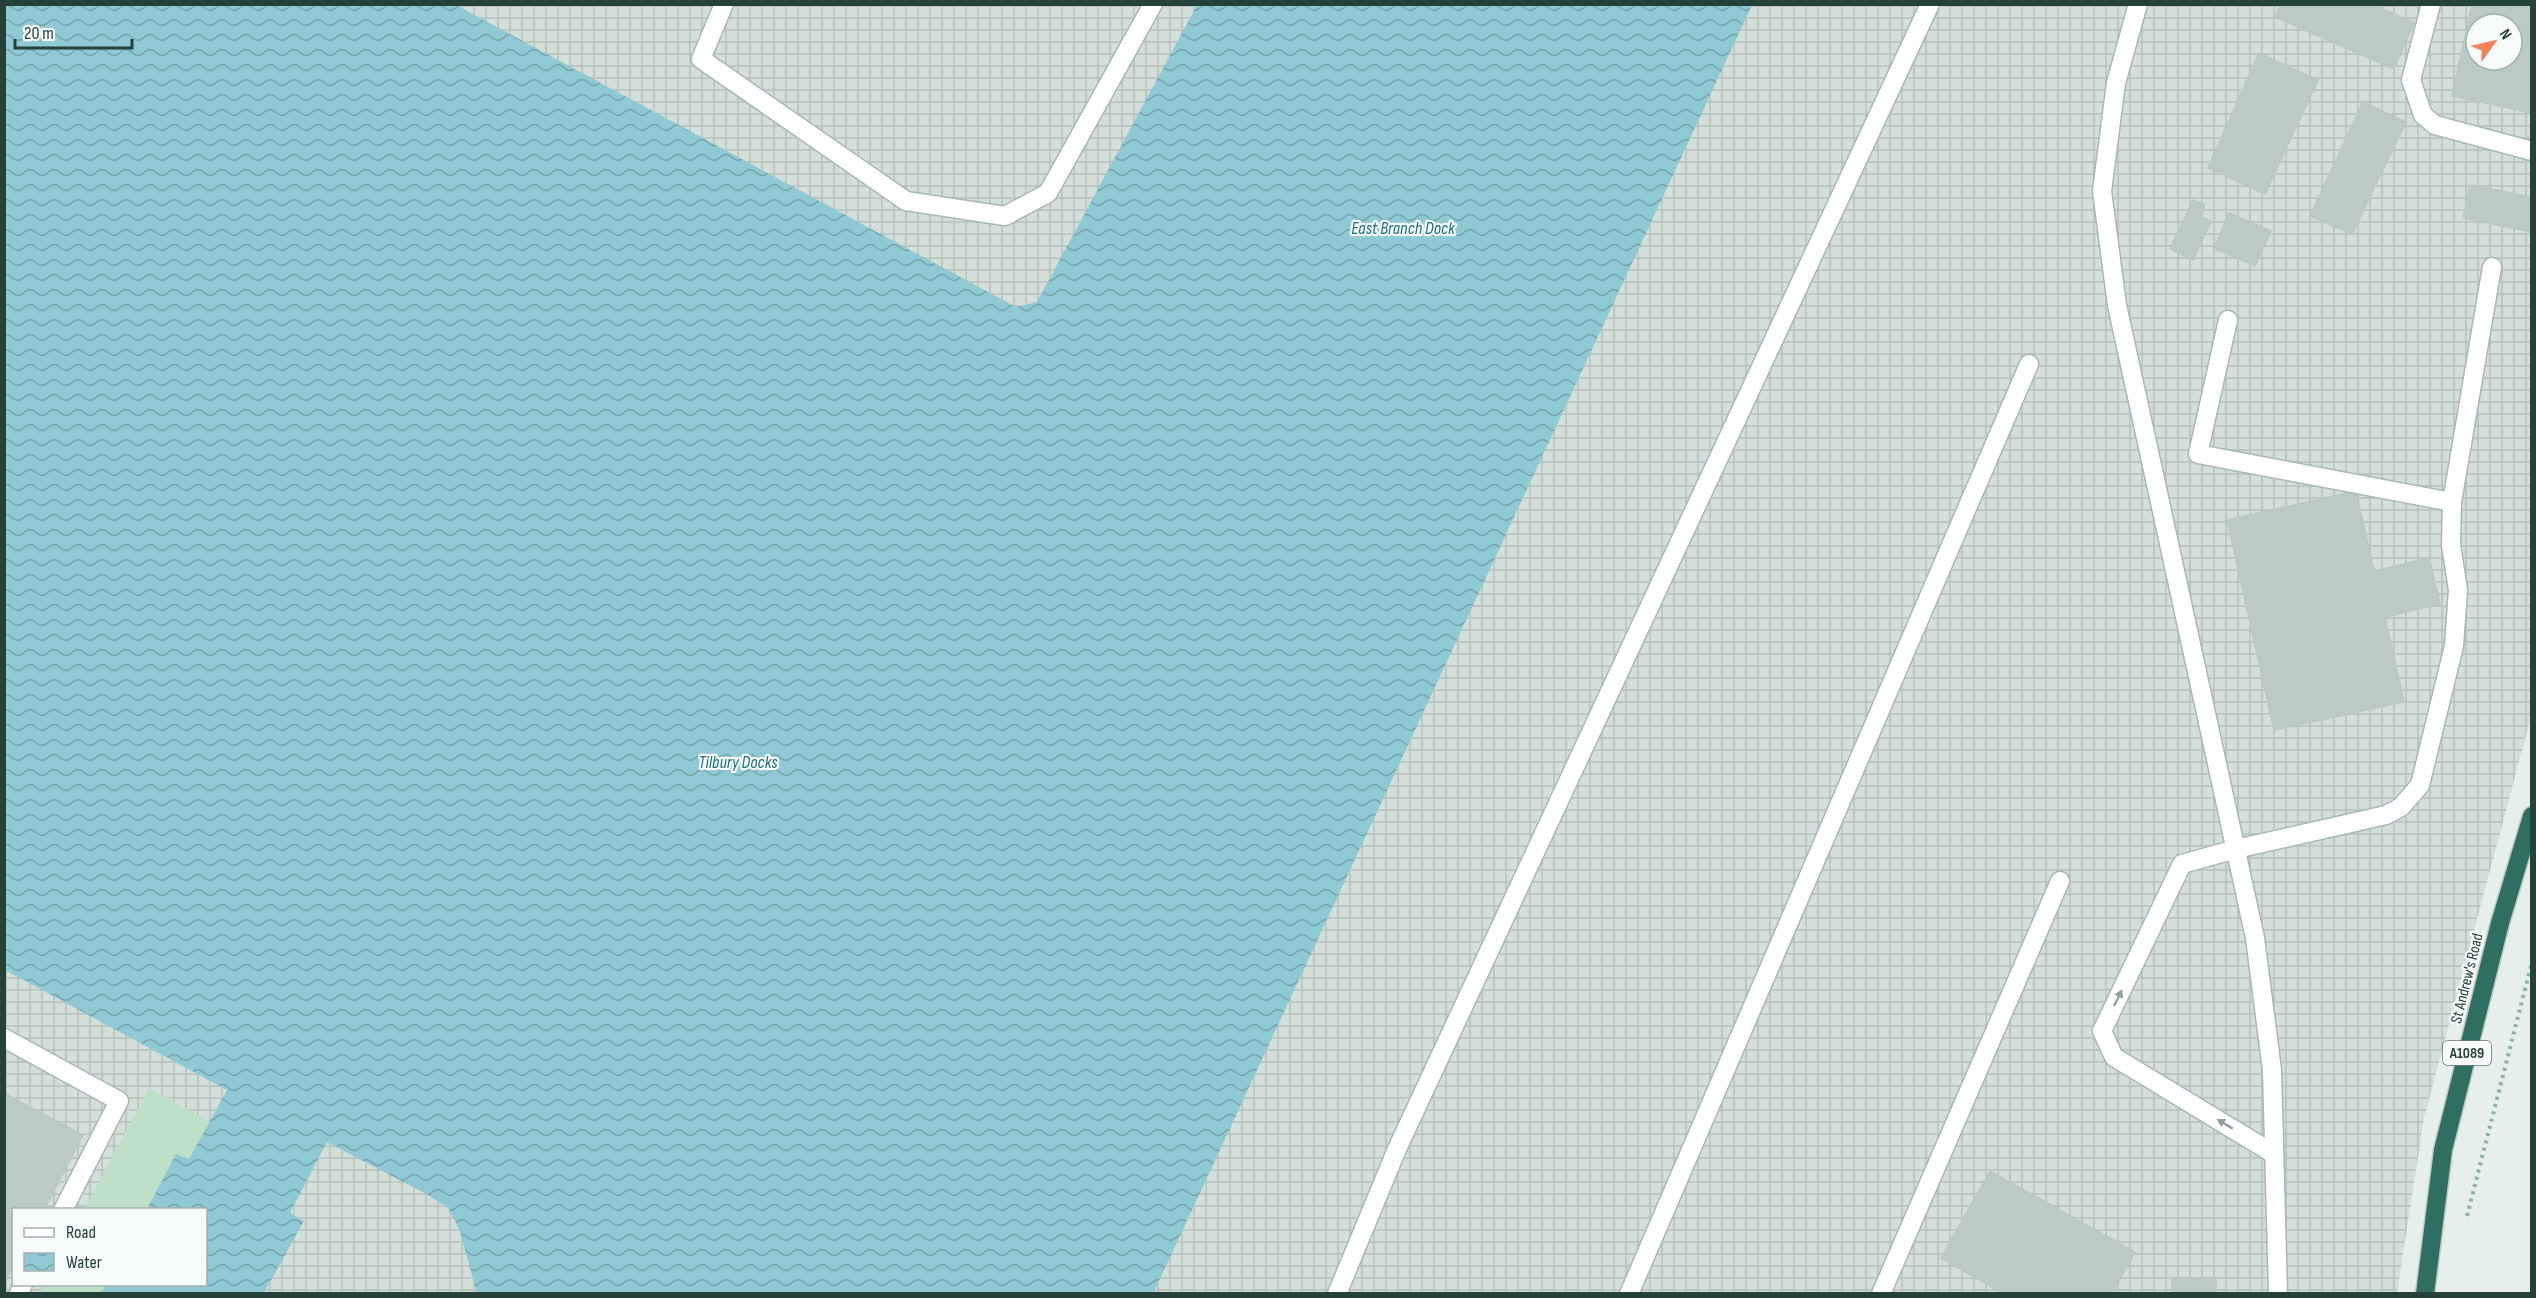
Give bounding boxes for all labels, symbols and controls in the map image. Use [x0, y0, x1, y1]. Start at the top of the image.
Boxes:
scale bar [15, 12, 132, 50]
north arrow [2464, 12, 2524, 72]
text: 20 m [24, 23, 54, 44]
text: N [2495, 26, 2515, 43]
water label: East Branch Dock [1351, 218, 1456, 239]
water label: Tilbury Docks [698, 752, 778, 773]
street label: St Andrew's Road [2447, 931, 2488, 1025]
one-way arrow [2113, 989, 2122, 1006]
road number: A1089 [2443, 1041, 2491, 1065]
one-way arrow [2217, 1118, 2233, 1129]
legend [12, 1208, 207, 1286]
text: Road [66, 1222, 96, 1243]
text: Water [66, 1252, 102, 1273]

